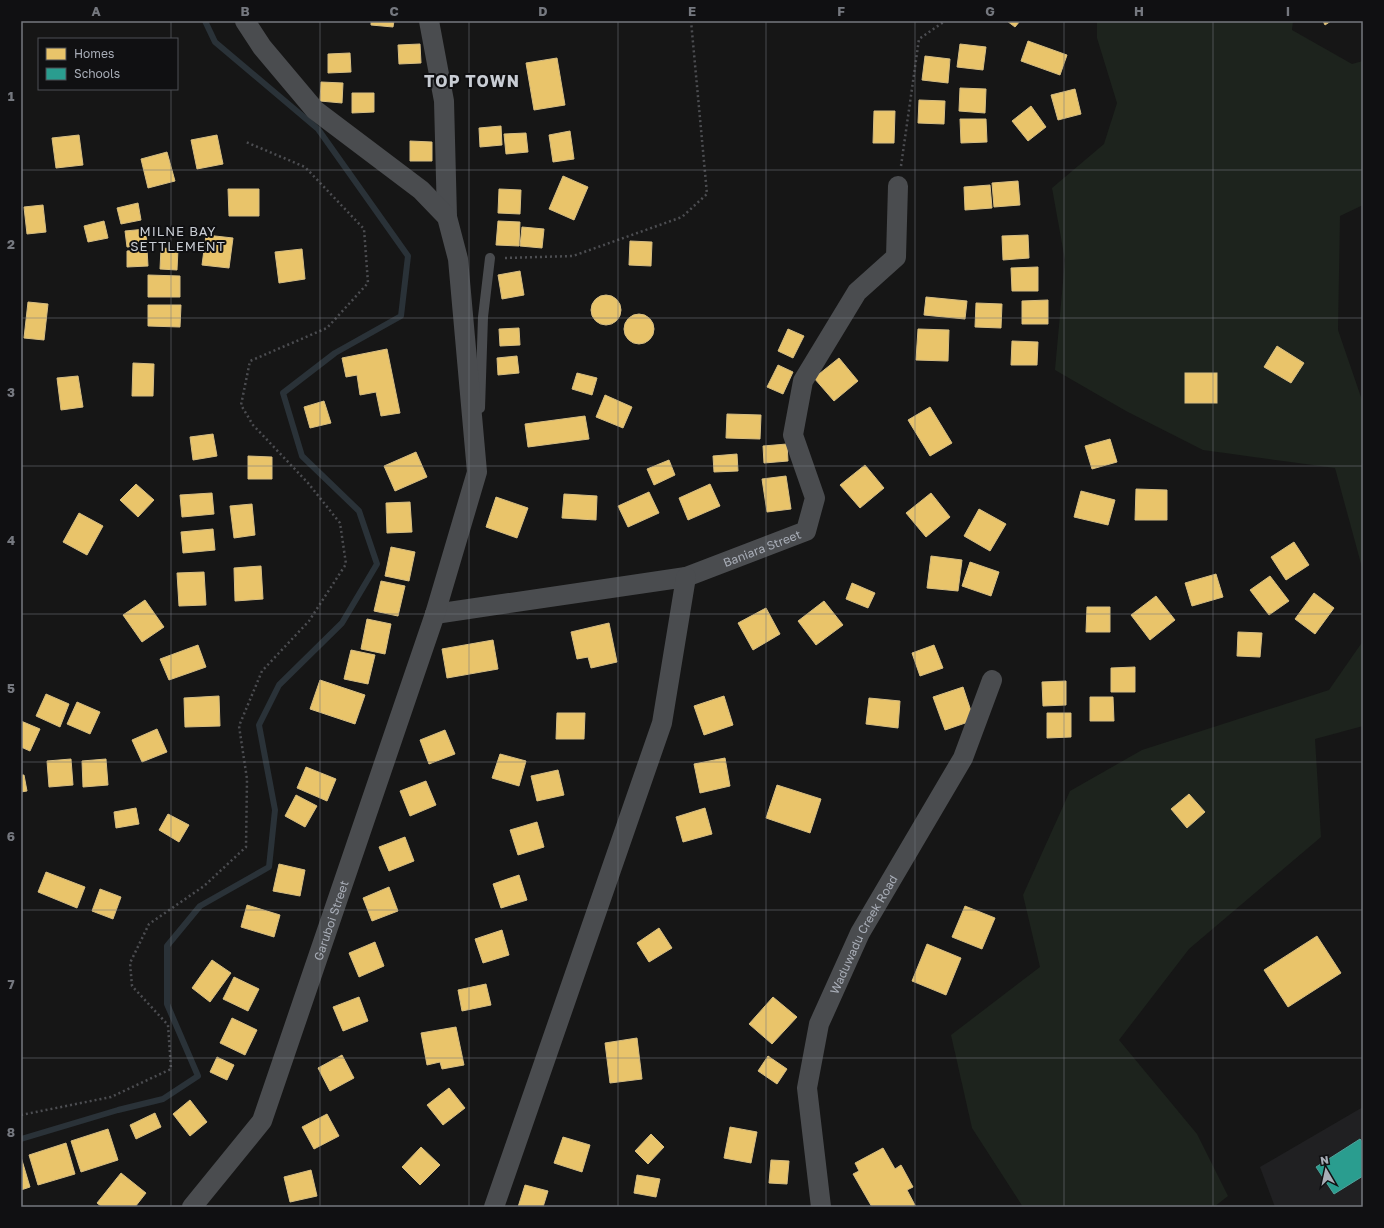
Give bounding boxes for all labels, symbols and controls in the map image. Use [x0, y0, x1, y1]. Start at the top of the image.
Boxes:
text: A [91, 3, 101, 19]
text: B [240, 3, 250, 19]
text: C [389, 3, 399, 19]
text: D [538, 3, 548, 19]
text: E [688, 3, 696, 19]
text: F [837, 3, 845, 19]
text: G [985, 3, 995, 19]
text: H [1134, 3, 1144, 19]
text: I [1286, 3, 1290, 19]
legend [38, 38, 178, 90]
text: Homes [74, 46, 114, 61]
text: Schools [74, 66, 120, 81]
district label: TOP TOWN [424, 71, 520, 91]
text: 1 [8, 88, 15, 104]
district label: MILNE BAY SETTLEMENT [130, 223, 226, 254]
text: 2 [7, 236, 15, 252]
text: 3 [7, 384, 15, 400]
street label: Baniara Street [721, 526, 803, 570]
text: 4 [7, 532, 15, 548]
text: 5 [7, 680, 15, 696]
text: 6 [7, 828, 15, 844]
street label: Waduwadu Creek Road [826, 872, 900, 996]
street label: Garuboi Street [310, 878, 351, 962]
text: 7 [7, 976, 15, 992]
text: 8 [7, 1124, 15, 1140]
north arrow [1306, 1150, 1346, 1190]
text: N [1319, 1153, 1330, 1167]

